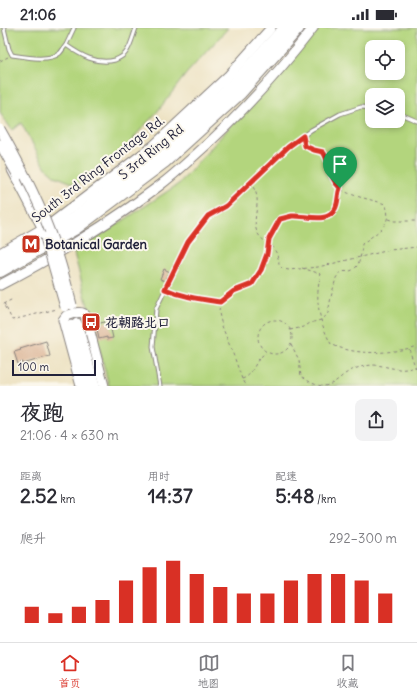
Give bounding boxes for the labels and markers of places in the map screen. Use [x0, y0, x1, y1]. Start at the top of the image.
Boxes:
pin [323, 147, 357, 188]
metro station icon: Botanical Garden [20, 233, 42, 255]
place label: Botanical Garden [45, 236, 147, 253]
bus stop icon: 花朝路北口 [80, 311, 102, 333]
place label: 花朝路北口 [105, 314, 170, 331]

